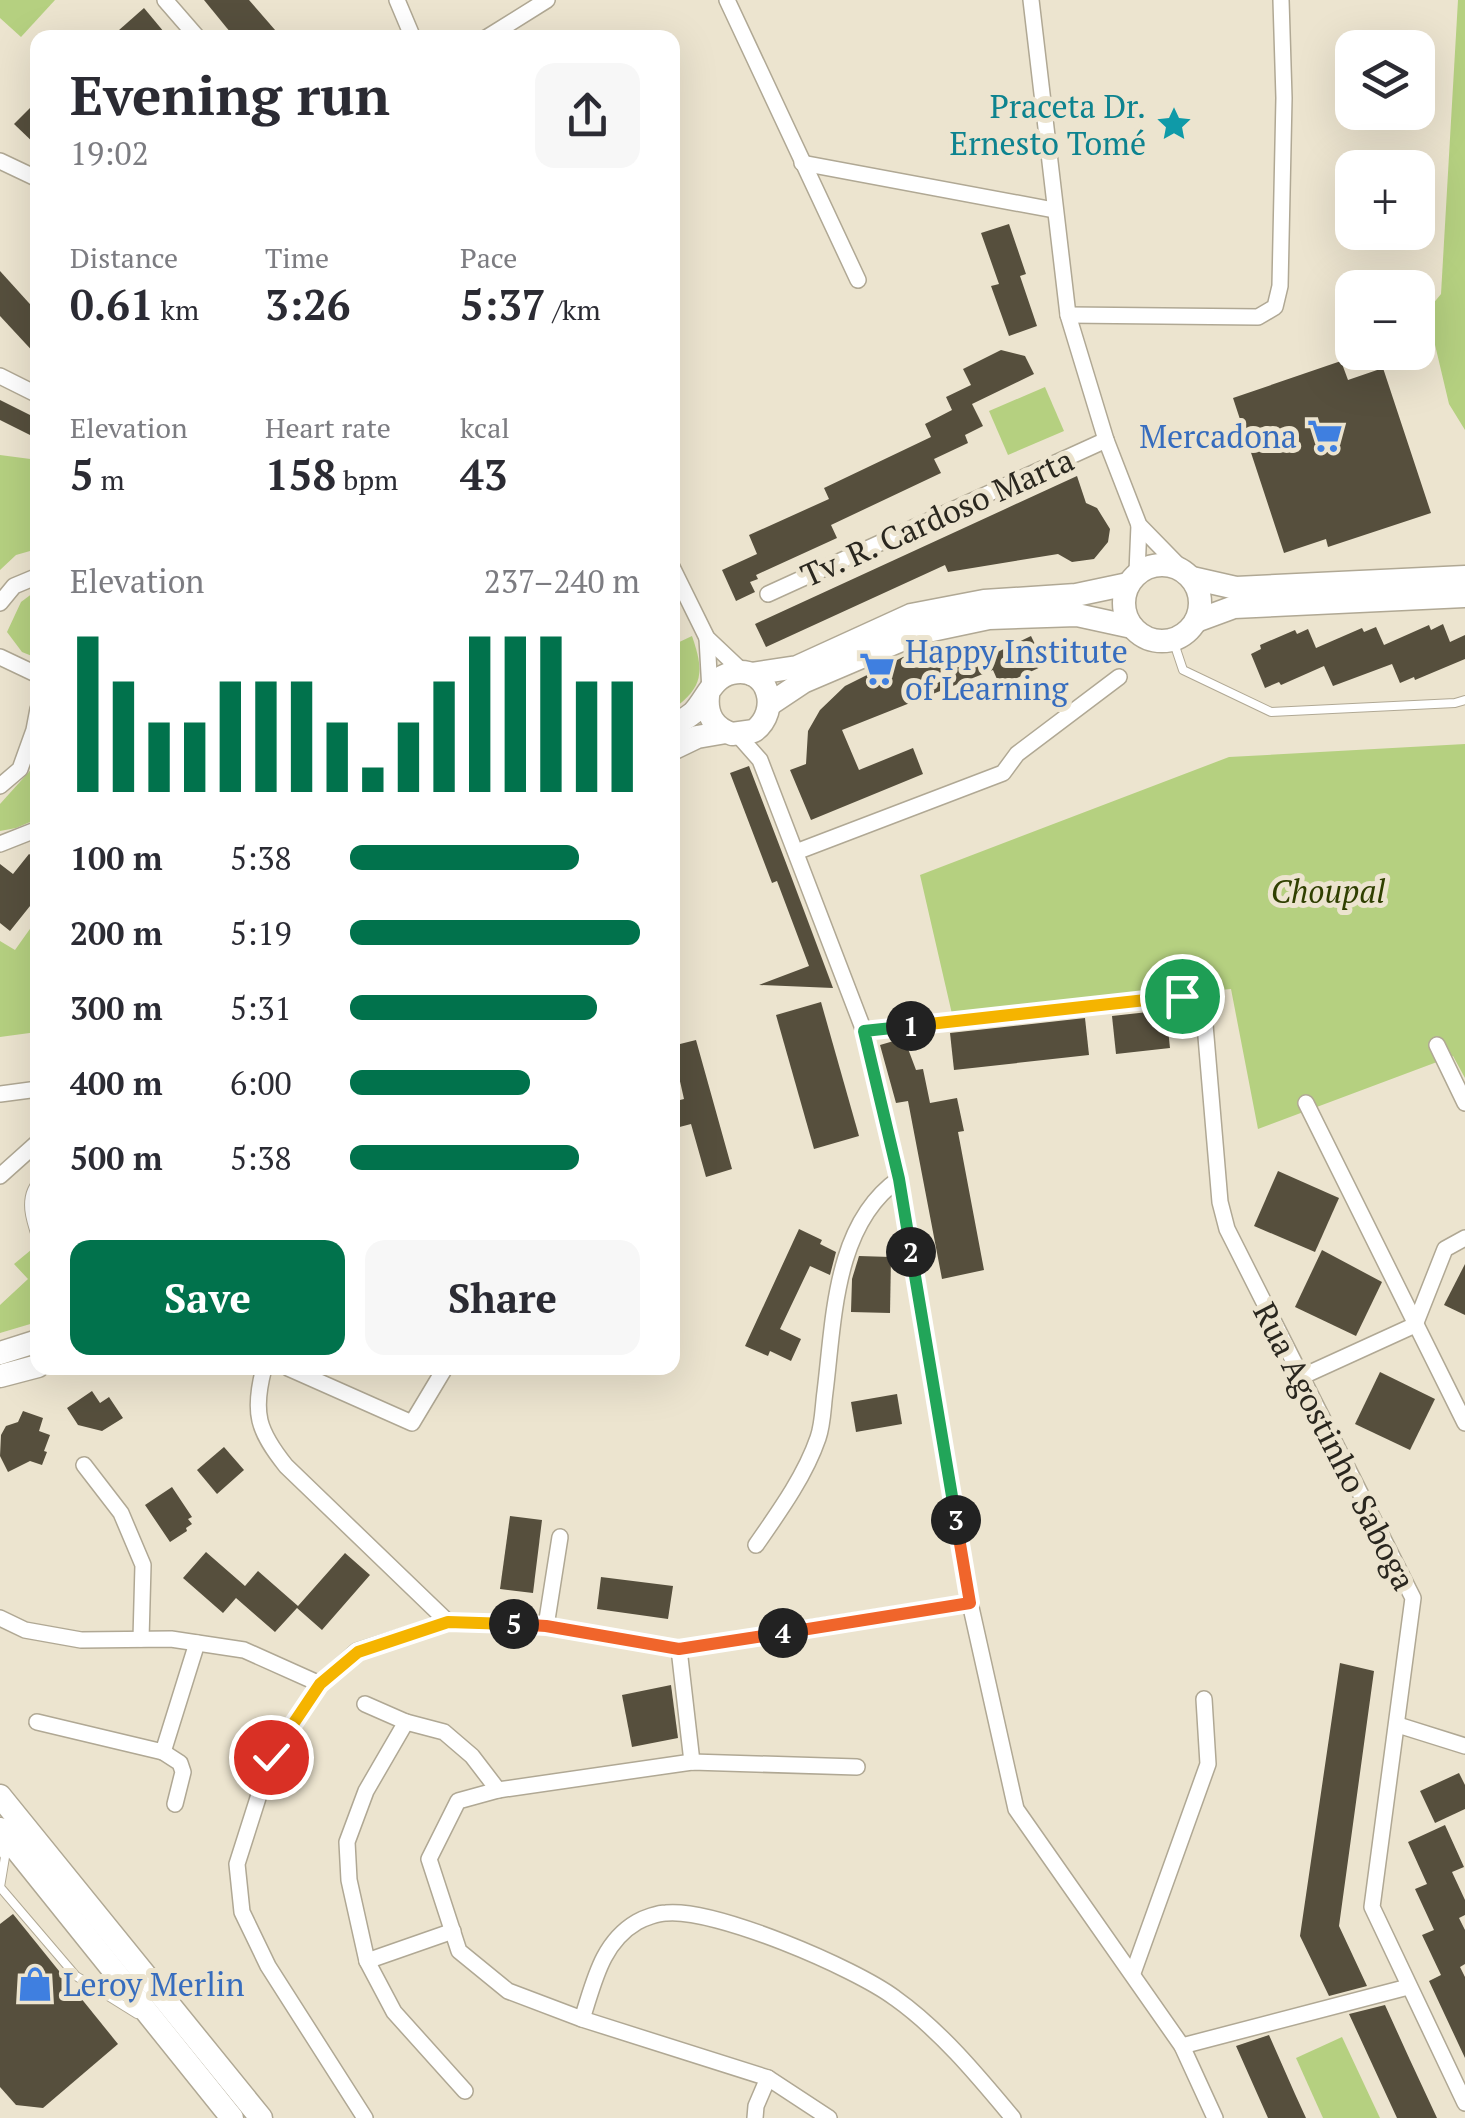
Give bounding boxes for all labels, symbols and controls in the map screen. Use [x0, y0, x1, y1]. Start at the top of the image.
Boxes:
map controls [1335, 30, 1435, 370]
button: layers [1335, 30, 1435, 130]
text: Evening run [70, 58, 390, 131]
button: share [535, 63, 640, 168]
place label: Praceta Dr. Ernesto Tomé [950, 85, 1146, 164]
place icon: Praceta Dr. Ernesto Tomé [1155, 105, 1193, 143]
text: 19:02 [70, 132, 149, 174]
button: + [1335, 150, 1435, 250]
text: Distance [70, 239, 178, 276]
text: Time [265, 239, 329, 276]
text: Pace [460, 239, 517, 276]
button: − [1335, 270, 1435, 370]
text: 0.61 [70, 276, 154, 332]
text: 3:26 [265, 276, 351, 332]
text: 5:37 [460, 276, 546, 332]
text: km [154, 291, 199, 328]
text: /km [546, 291, 601, 328]
text: Elevation [70, 409, 188, 446]
text: Heart rate [265, 409, 391, 446]
text: kcal [460, 409, 510, 446]
place label: Mercadona [1139, 415, 1297, 457]
supermarket icon: Mercadona [1306, 417, 1344, 455]
street label: Tv. R. Cardoso Marta [794, 438, 1080, 596]
text: 5 [70, 446, 94, 502]
text: 158 [265, 446, 336, 502]
text: 43 [460, 446, 507, 502]
text: m [94, 461, 125, 498]
text: bpm [336, 461, 398, 498]
text: Elevation [70, 560, 204, 602]
text: 237–240 m [484, 560, 640, 602]
place label: Happy Institute of Learning [905, 630, 1128, 709]
supermarket icon: Happy Institute of Learning [858, 650, 896, 688]
text: 100 m [70, 837, 162, 879]
text: 5:38 [230, 837, 292, 879]
park label: Choupal [1271, 870, 1385, 912]
text: 200 m [70, 912, 162, 954]
text: 5:19 [230, 912, 292, 954]
pin [1140, 954, 1225, 1039]
icon: arrive [1155, 969, 1210, 1024]
text: 300 m [70, 987, 162, 1029]
text: 5:31 [230, 987, 292, 1029]
pin: 1 [886, 1001, 936, 1051]
text: 1 [903, 1007, 919, 1044]
text: 400 m [70, 1062, 162, 1104]
text: 6:00 [230, 1062, 292, 1104]
text: 500 m [70, 1137, 162, 1179]
text: 5:38 [230, 1137, 292, 1179]
pin: 2 [886, 1227, 936, 1277]
text: 2 [903, 1233, 919, 1270]
button: Save [70, 1240, 345, 1355]
button: Share [365, 1240, 640, 1355]
street label: Rua Agostinho Saboga [1244, 1295, 1426, 1597]
pin: 3 [931, 1495, 981, 1545]
text: 3 [948, 1501, 964, 1538]
pin: 5 [489, 1599, 539, 1649]
text: 5 [506, 1605, 522, 1642]
pin: 4 [758, 1608, 808, 1658]
text: 4 [775, 1614, 791, 1651]
pin [229, 1715, 314, 1800]
icon: check [244, 1730, 299, 1785]
place label: Leroy Merlin [63, 1963, 244, 2005]
shop icon: Leroy Merlin [16, 1965, 54, 2003]

